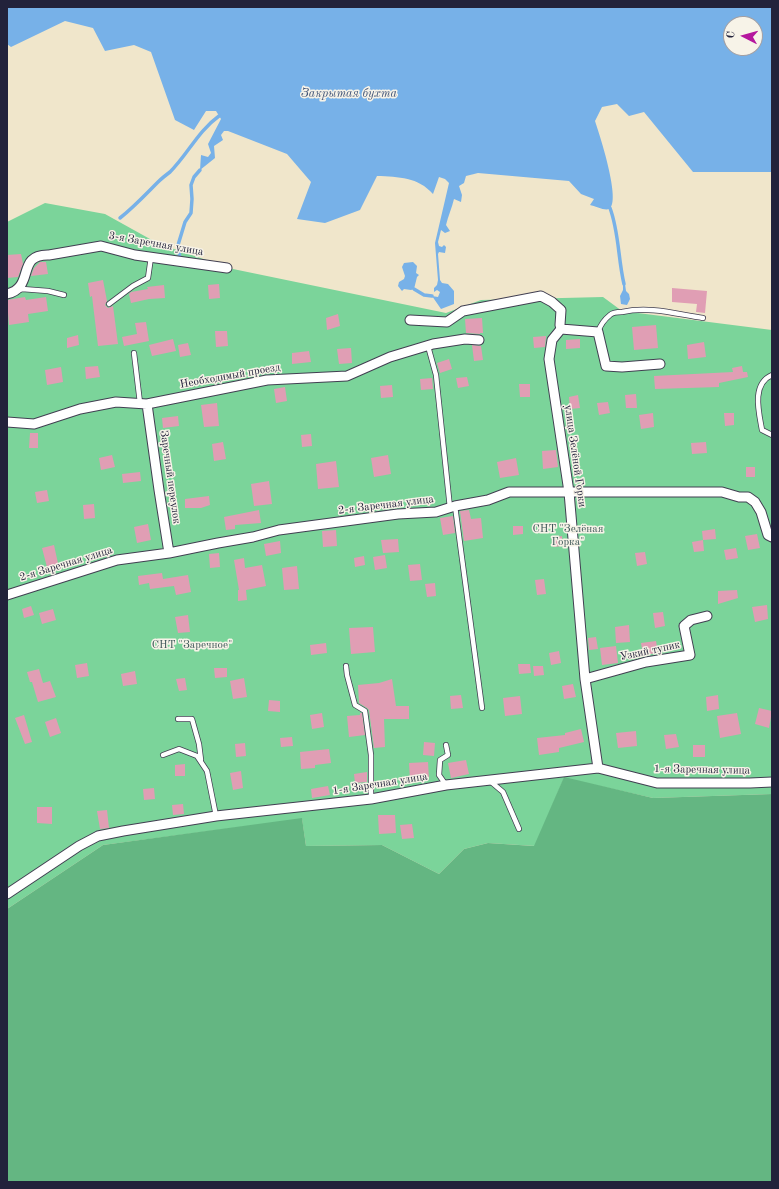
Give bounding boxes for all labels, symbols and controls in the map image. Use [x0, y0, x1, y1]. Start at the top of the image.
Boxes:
north arrow [723, 16, 763, 56]
text: С [726, 31, 737, 39]
water label: Закрытая бухта [301, 87, 397, 101]
street label: 3-я Заречная улица [107, 229, 205, 259]
street label: Необходимый проезд [179, 361, 281, 391]
street label: улица Зелёной Горки [561, 404, 589, 508]
street label: Заречный переулок [157, 429, 183, 525]
street label: 2-я Заречная улица [337, 493, 435, 517]
park label: СНТ "Зелёная Горка" [532, 522, 604, 548]
street label: 2-я Заречная улица [18, 544, 114, 584]
park label: СНТ "Заречное" [152, 638, 232, 652]
street label: Узкий тупик [619, 638, 681, 664]
street label: 1-я Заречная улица [654, 763, 750, 777]
street label: 1-я Заречная улица [331, 770, 429, 798]

